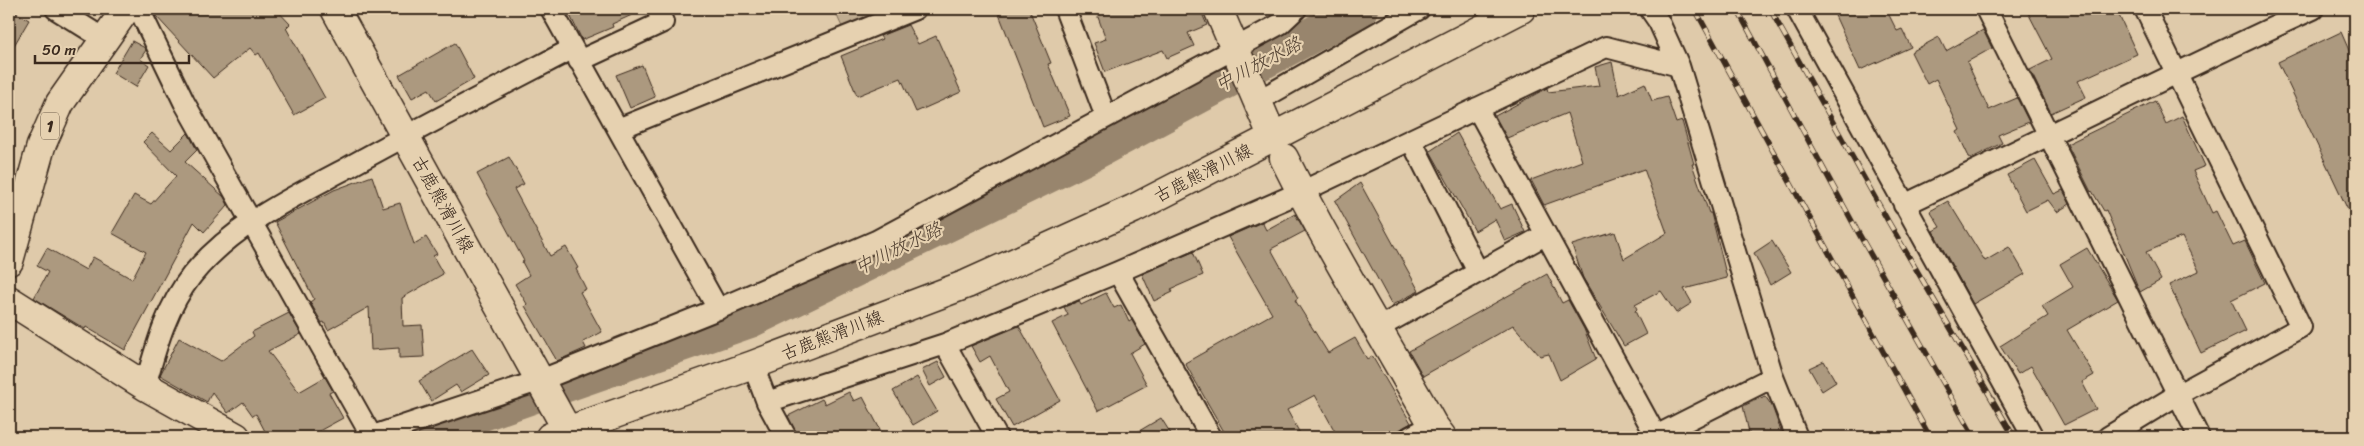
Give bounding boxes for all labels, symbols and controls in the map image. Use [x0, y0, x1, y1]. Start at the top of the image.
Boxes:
water label: 中川放水路 [1208, 27, 1309, 101]
scale bar [35, 32, 189, 64]
text: 50 m [42, 37, 77, 63]
road number: 1 [41, 112, 59, 140]
street label: 古鹿熊滑川線 [1148, 134, 1258, 212]
street label: 古鹿熊滑川線 [403, 149, 483, 259]
water label: 中川放水路 [848, 212, 949, 284]
street label: 古鹿熊滑川線 [776, 301, 888, 369]

